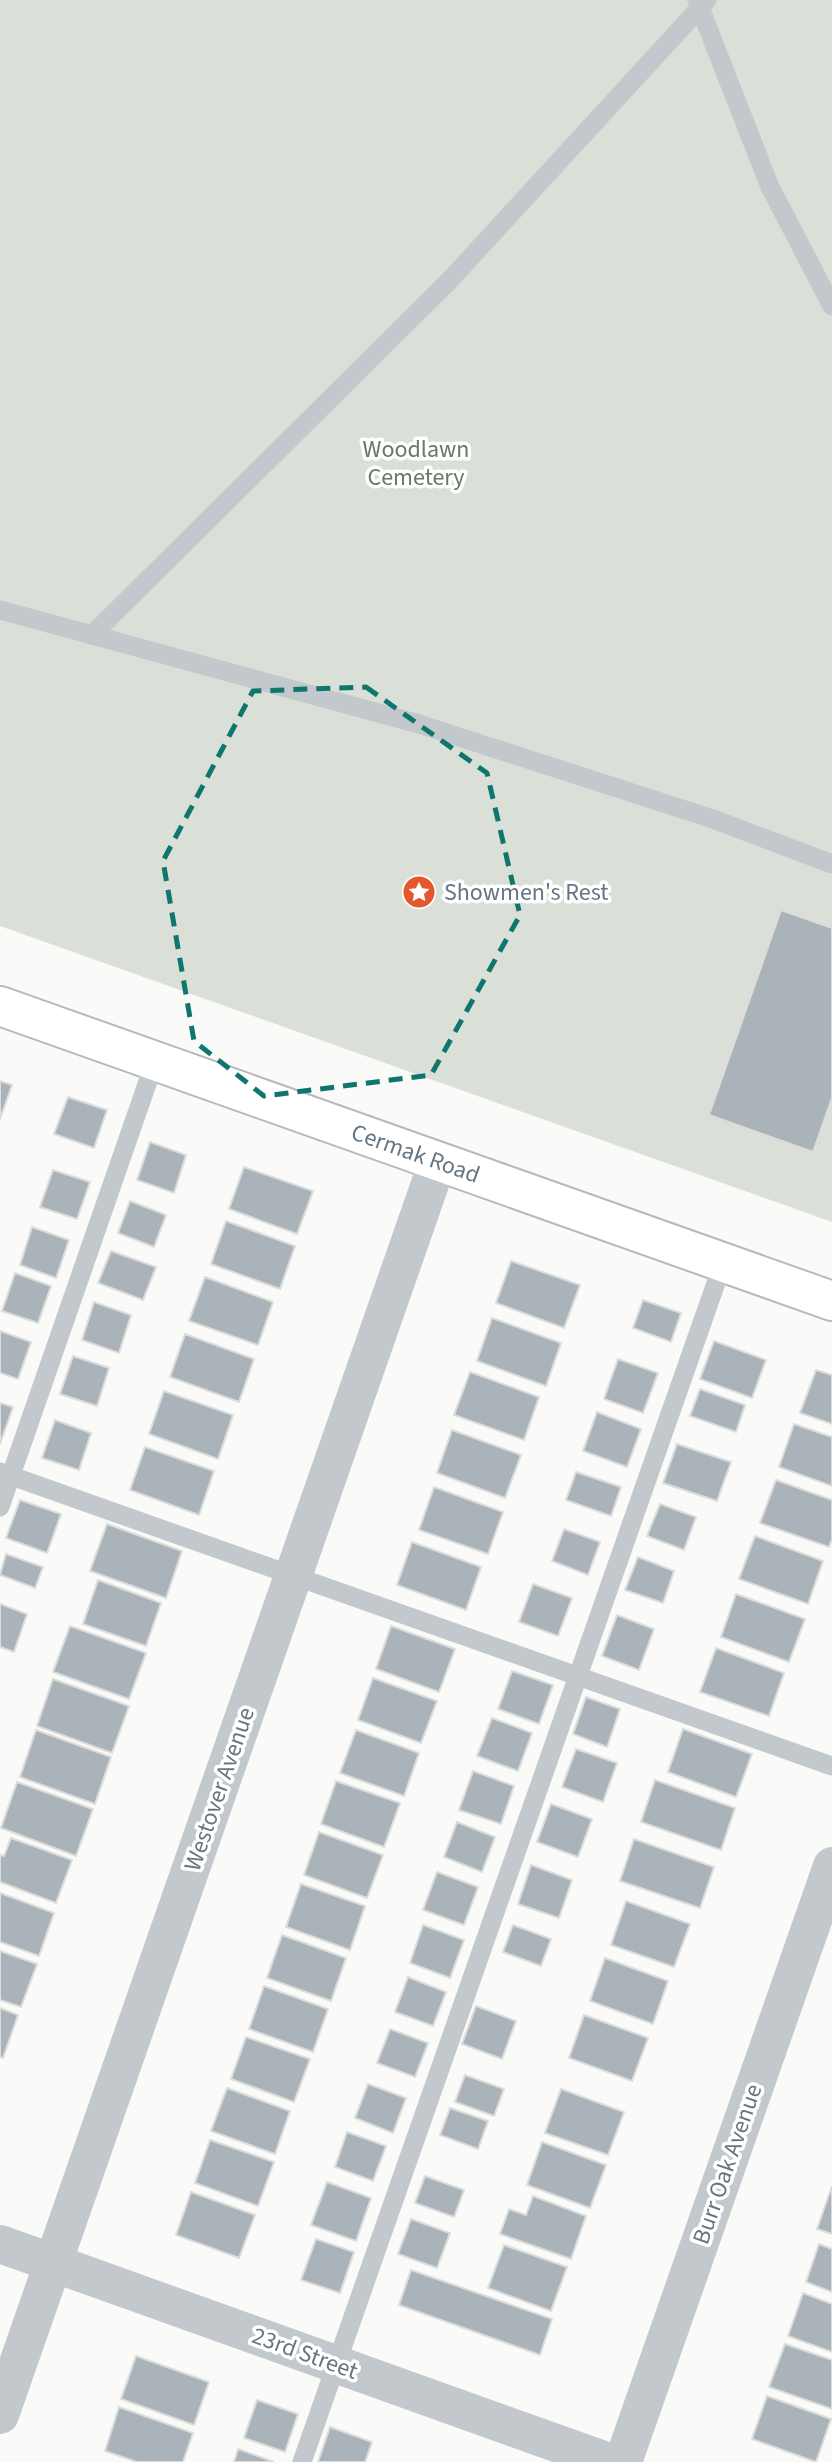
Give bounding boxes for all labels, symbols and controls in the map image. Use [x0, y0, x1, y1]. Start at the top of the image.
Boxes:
park label: Woodlawn Cemetery [363, 432, 469, 495]
place icon: Showmen's Rest [400, 873, 438, 911]
place label: Showmen's Rest [444, 875, 608, 910]
street label: Cermak Road [346, 1115, 485, 1193]
street label: Westover Avenue [175, 1703, 264, 1876]
street label: Burr Oak Avenue [684, 2079, 771, 2249]
street label: 23rd Street [247, 2318, 363, 2389]

